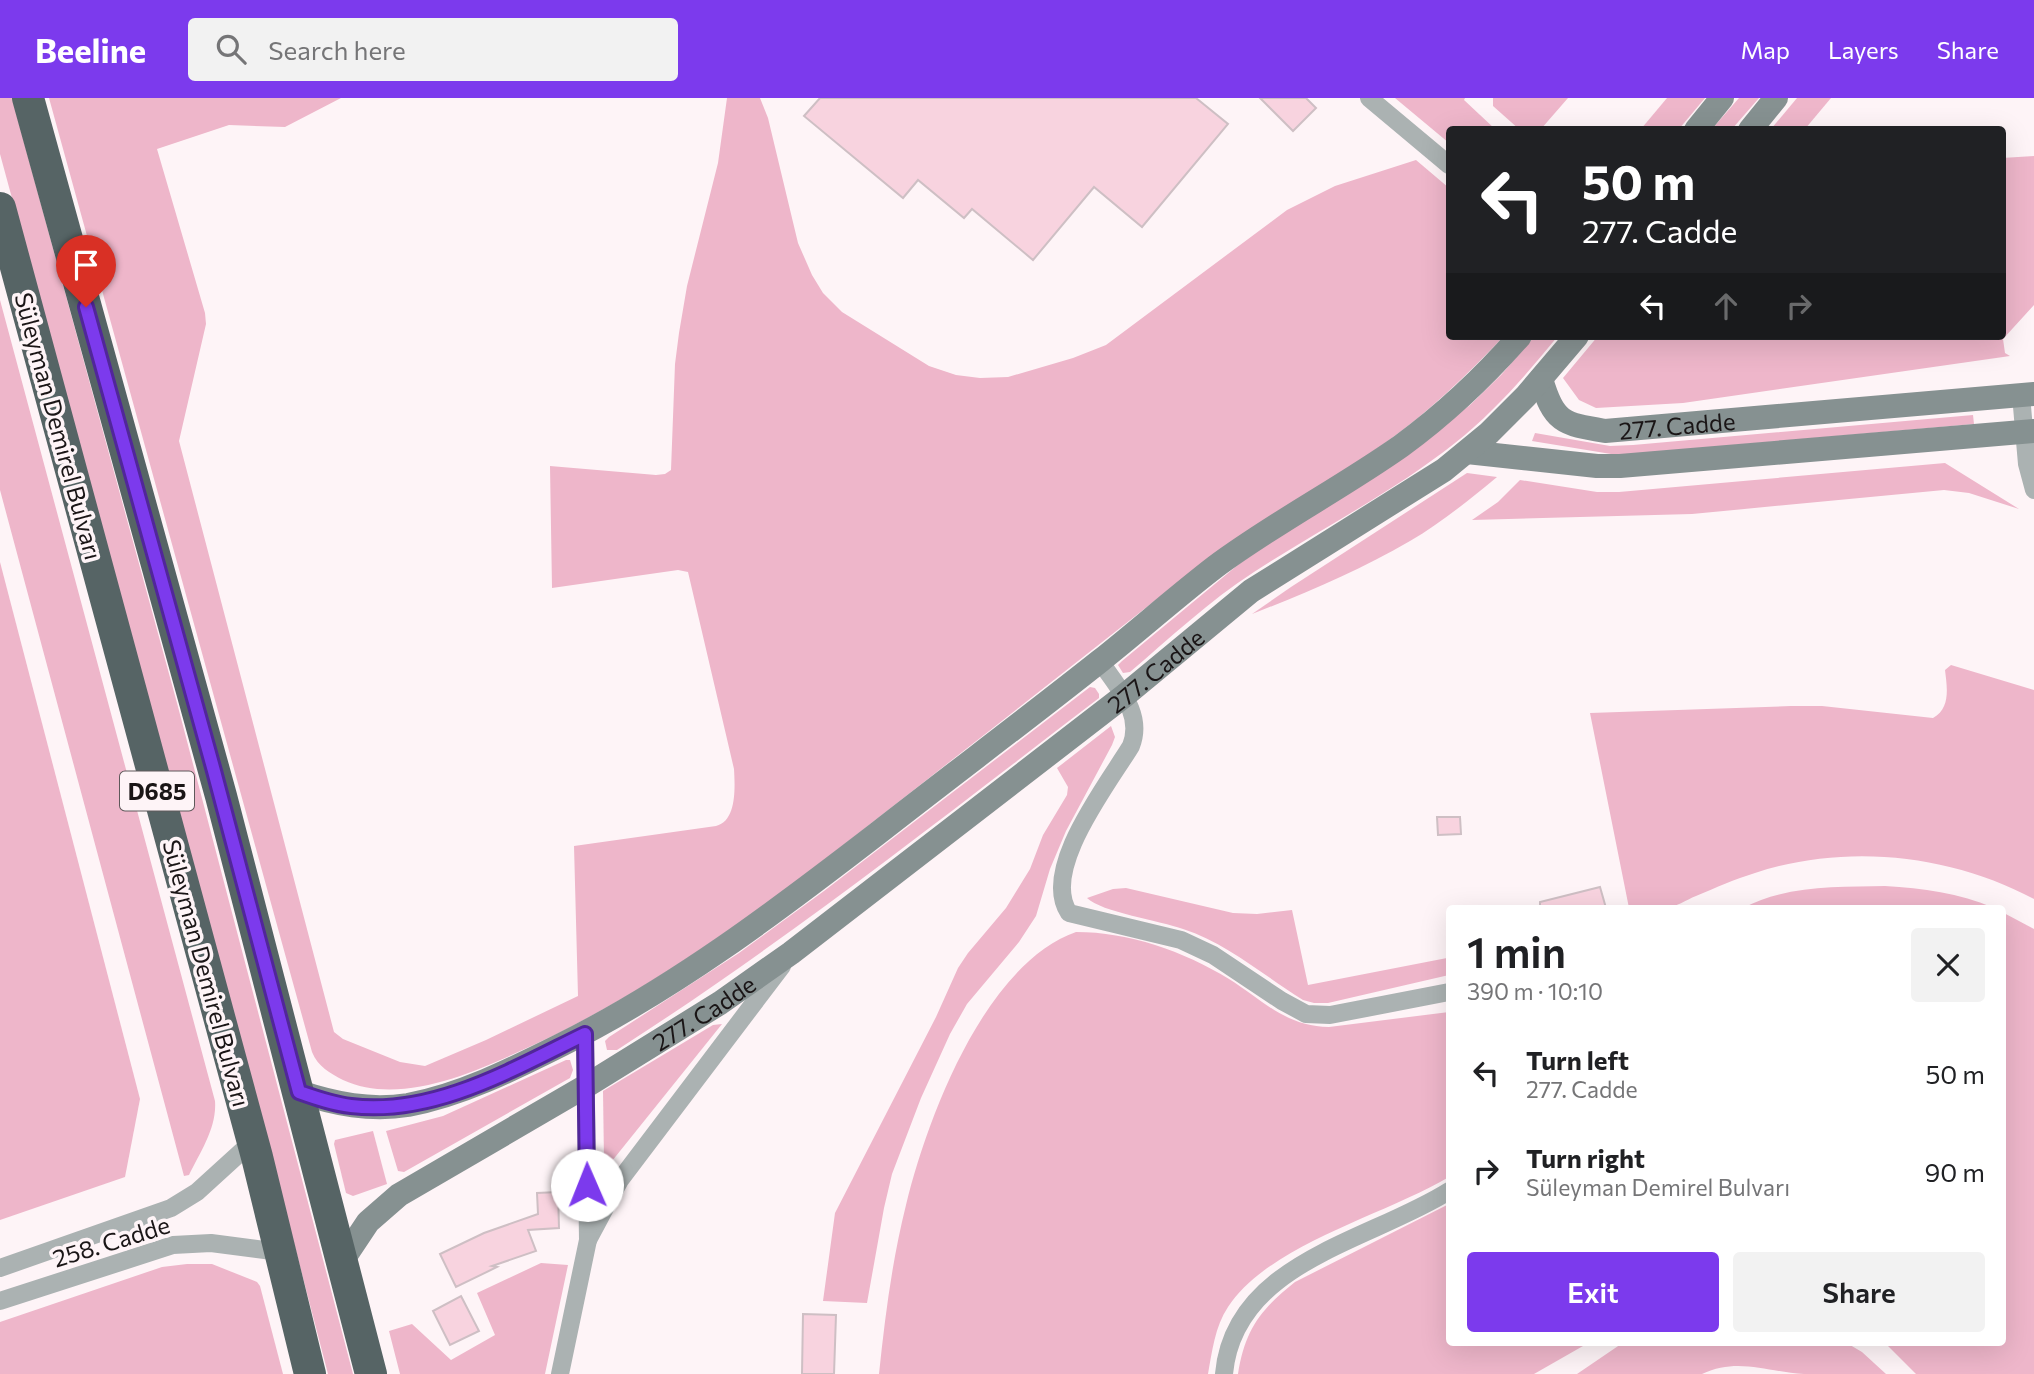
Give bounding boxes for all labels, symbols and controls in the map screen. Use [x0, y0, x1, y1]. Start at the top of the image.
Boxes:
search box [188, 18, 678, 81]
text: Beeline [35, 29, 146, 70]
icon: search [212, 30, 250, 68]
text: Search here [268, 34, 406, 65]
text: Map [1741, 35, 1790, 64]
text: Layers [1828, 35, 1899, 64]
text: Share [1937, 35, 1999, 64]
text: 50 m [1582, 150, 1695, 210]
icon: left [1467, 154, 1558, 245]
text: 277. Cadde [1582, 210, 1737, 250]
pin [56, 235, 116, 307]
icon: arrive [67, 246, 105, 284]
icon: left [1634, 287, 1672, 325]
icon: ahead [1707, 287, 1745, 325]
icon: right [1780, 287, 1818, 325]
street label: Süleyman Demirel Bulvarı [9, 289, 109, 563]
street label: 277. Cadde [1618, 405, 1736, 444]
street label: 277. Cadde [1101, 622, 1209, 718]
road number: D685 [120, 772, 194, 810]
street label: Süleyman Demirel Bulvarı [157, 836, 257, 1110]
text: 1 min [1467, 925, 1566, 977]
button: close [1911, 928, 1985, 1002]
street label: 277. Cadde [647, 969, 760, 1056]
text: 390 m · 10:10 [1467, 977, 1603, 1005]
text: Turn left [1526, 1044, 1629, 1075]
icon: left [1467, 1054, 1505, 1092]
text: 50 m [1925, 1058, 1985, 1089]
text: 277. Cadde [1526, 1075, 1638, 1103]
text: Turn right [1526, 1142, 1645, 1173]
position arrow [550, 1148, 624, 1222]
icon: right [1467, 1152, 1505, 1190]
text: 90 m [1925, 1156, 1985, 1187]
text: Süleyman Demirel Bulvarı [1526, 1173, 1790, 1201]
street label: 258. Cadde [49, 1209, 173, 1273]
button: Exit [1467, 1252, 1719, 1332]
button: Share [1733, 1252, 1985, 1332]

